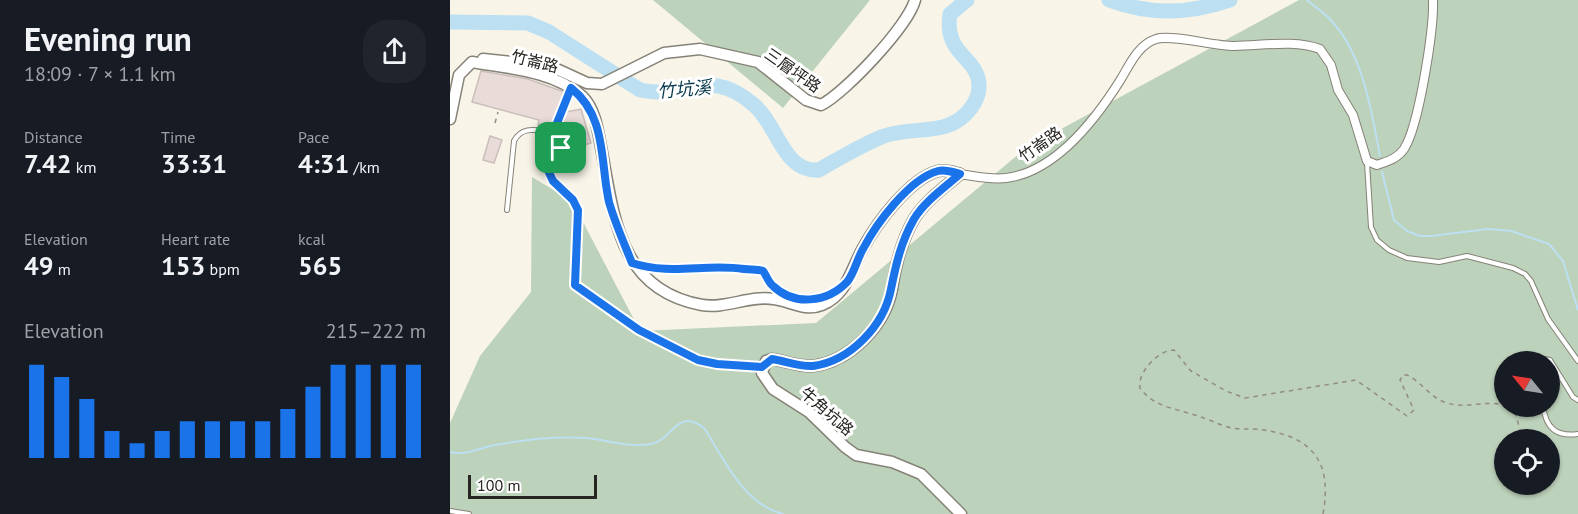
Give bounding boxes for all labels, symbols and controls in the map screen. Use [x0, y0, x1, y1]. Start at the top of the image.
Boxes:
text: Evening run [24, 17, 192, 60]
button: share [363, 20, 426, 83]
street label: 三層坪路 [761, 43, 825, 97]
street label: 竹崙路 [509, 45, 561, 77]
text: 18:09 · 7 × 1.1 km [24, 61, 176, 87]
water label: 竹坑溪 [656, 75, 715, 103]
pin [535, 122, 586, 173]
street label: 竹崙路 [1015, 122, 1065, 166]
text: Distance [24, 127, 83, 147]
text: Time [161, 127, 195, 147]
text: Pace [298, 127, 329, 147]
icon: arrive [544, 131, 577, 164]
text: 7.42 [24, 147, 72, 180]
text: 33:31 [161, 147, 227, 180]
text: 4:31 [298, 147, 349, 180]
text: km [72, 157, 96, 177]
text: /km [349, 157, 380, 177]
text: Elevation [24, 229, 88, 249]
text: Heart rate [161, 229, 230, 249]
text: kcal [298, 229, 325, 249]
text: 49 [24, 249, 53, 282]
text: 153 [161, 249, 205, 282]
text: 565 [298, 249, 342, 282]
text: m [53, 259, 71, 279]
text: bpm [205, 259, 240, 279]
text: Elevation [24, 318, 104, 344]
text: 215–222 m [326, 318, 426, 344]
north arrow [1494, 351, 1560, 417]
map controls [1494, 351, 1560, 495]
street label: 牛角坑路 [796, 382, 858, 440]
button: locate [1494, 429, 1560, 495]
scale bar [468, 472, 597, 500]
text: 100 m [477, 475, 520, 495]

